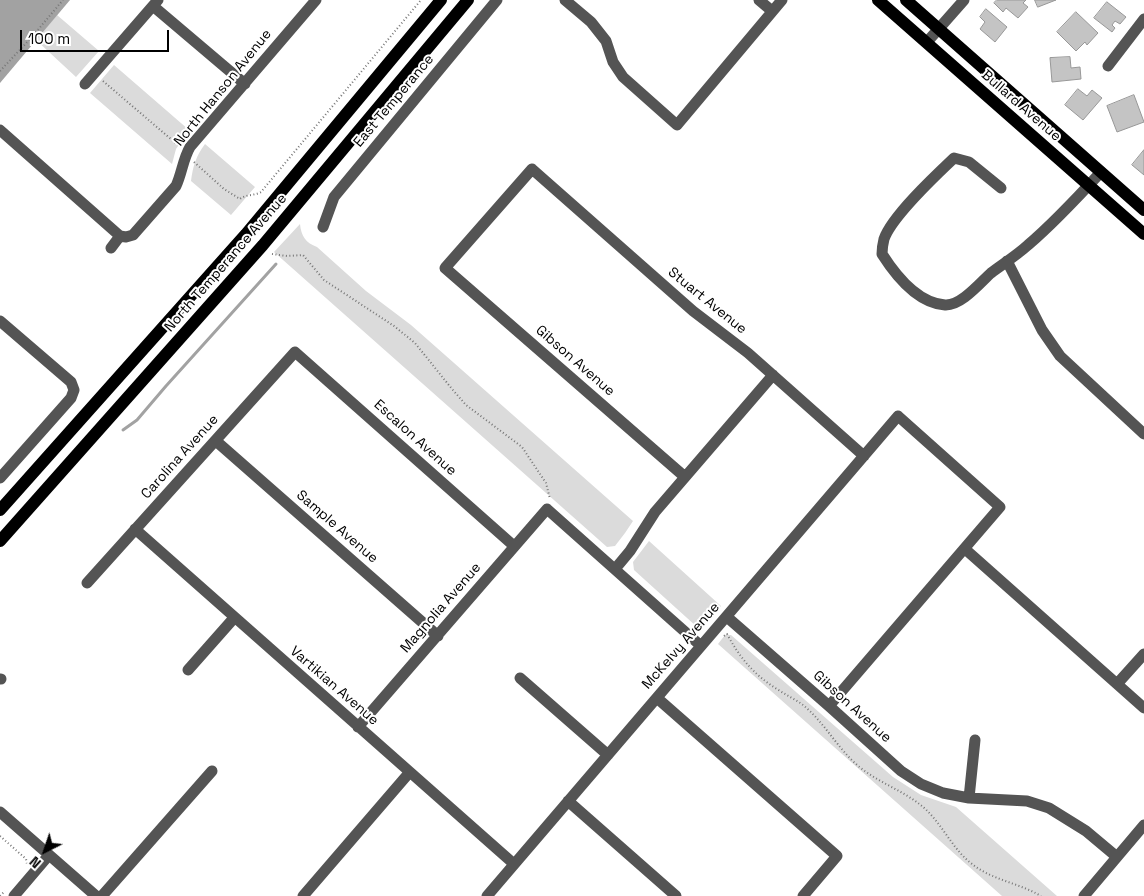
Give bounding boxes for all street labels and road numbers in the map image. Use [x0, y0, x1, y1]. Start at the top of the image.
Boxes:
street label: North Hanson Avenue [171, 26, 275, 150]
street label: East Temperance [350, 51, 438, 151]
street label: Bullard Avenue [978, 67, 1064, 145]
street label: North Temperance Avenue [161, 190, 291, 336]
street label: Stuart Avenue [664, 264, 750, 338]
street label: Gibson Avenue [532, 322, 618, 400]
street label: Escalon Avenue [370, 396, 460, 480]
street label: Carolina Avenue [138, 412, 222, 502]
street label: Sample Avenue [293, 487, 381, 567]
street label: Magnolia Avenue [397, 559, 485, 657]
street label: McKelvy Avenue [639, 599, 723, 693]
street label: Vartikian Avenue [286, 643, 382, 729]
street label: Gibson Avenue [809, 668, 895, 746]

